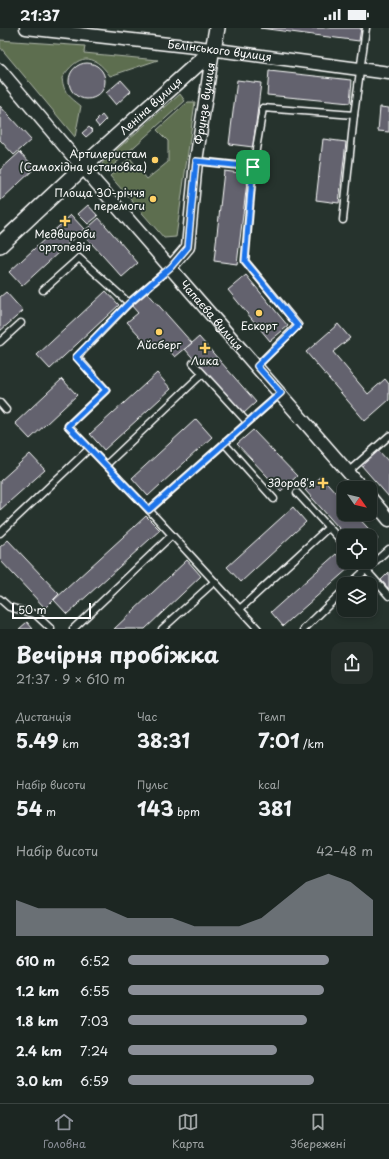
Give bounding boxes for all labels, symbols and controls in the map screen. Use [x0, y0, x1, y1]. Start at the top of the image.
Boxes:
text: 21:37 [20, 3, 60, 26]
street label: Бєлінського вулиця [167, 35, 273, 65]
street label: Фрунзе вулиця [190, 61, 219, 145]
street label: Леніна вулиця [115, 73, 186, 139]
place label: Артилеристам (Самохідна установка) [19, 145, 147, 175]
pin [236, 150, 270, 184]
marker: Артилеристам (Самохідна установка) [150, 155, 160, 165]
icon: arrive [242, 156, 264, 178]
place label: Площа 30-річчя перемоги [55, 184, 145, 214]
marker: Площа 30-річчя перемоги [148, 194, 158, 204]
marker: Медвироби ортопедія [60, 216, 70, 226]
place label: Медвироби ортопедія [35, 225, 95, 255]
street label: Чапаєва вулиця [176, 276, 248, 354]
marker: Ескорт [254, 308, 264, 318]
place label: Ескорт [241, 317, 278, 334]
marker: Айсберг [154, 327, 164, 337]
place label: Айсберг [137, 336, 181, 353]
marker: Лика [200, 343, 210, 353]
place label: Лика [191, 352, 219, 369]
place label: Здоров'я [267, 474, 315, 491]
marker: Здоров'я [318, 478, 328, 488]
north arrow [337, 481, 377, 521]
map controls [337, 481, 377, 617]
button: locate [337, 529, 377, 569]
button: layers [337, 577, 377, 617]
scale bar [12, 601, 91, 620]
text: 50 m [18, 601, 47, 618]
text: Вечірня пробіжка [16, 637, 219, 670]
button: share [331, 642, 373, 684]
text: 21:37 · 9 × 610 m [16, 669, 125, 688]
text: Дистанція [16, 708, 71, 725]
text: Час [137, 708, 157, 725]
text: Темп [258, 708, 286, 725]
text: 5.49 [16, 725, 59, 755]
text: 38:31 [137, 725, 190, 755]
text: 7:01 [258, 725, 299, 755]
text: km [59, 735, 79, 752]
text: /km [299, 735, 324, 752]
text: Набір висоти [16, 776, 86, 793]
text: Пульс [137, 776, 168, 793]
text: kcal [258, 776, 280, 793]
text: 54 [16, 793, 42, 823]
text: 143 [137, 793, 174, 823]
text: 381 [258, 793, 292, 823]
text: m [42, 803, 56, 820]
text: bpm [174, 803, 200, 820]
text: Набір висоти [16, 841, 98, 860]
text: 42–48 m [316, 841, 373, 860]
text: 610 m [16, 951, 55, 970]
text: 6:52 [80, 951, 110, 970]
text: 1.2 km [16, 981, 59, 1000]
text: 6:55 [80, 981, 110, 1000]
text: 1.8 km [16, 1011, 58, 1030]
text: 7:03 [80, 1011, 109, 1030]
text: 2.4 km [16, 1041, 62, 1060]
text: 7:24 [80, 1041, 108, 1060]
text: 3.0 km [16, 1071, 63, 1090]
text: 6:59 [80, 1071, 109, 1090]
tab: Головна [43, 1111, 86, 1152]
tab: Карта [172, 1111, 204, 1152]
tab: Збережені [291, 1111, 346, 1152]

